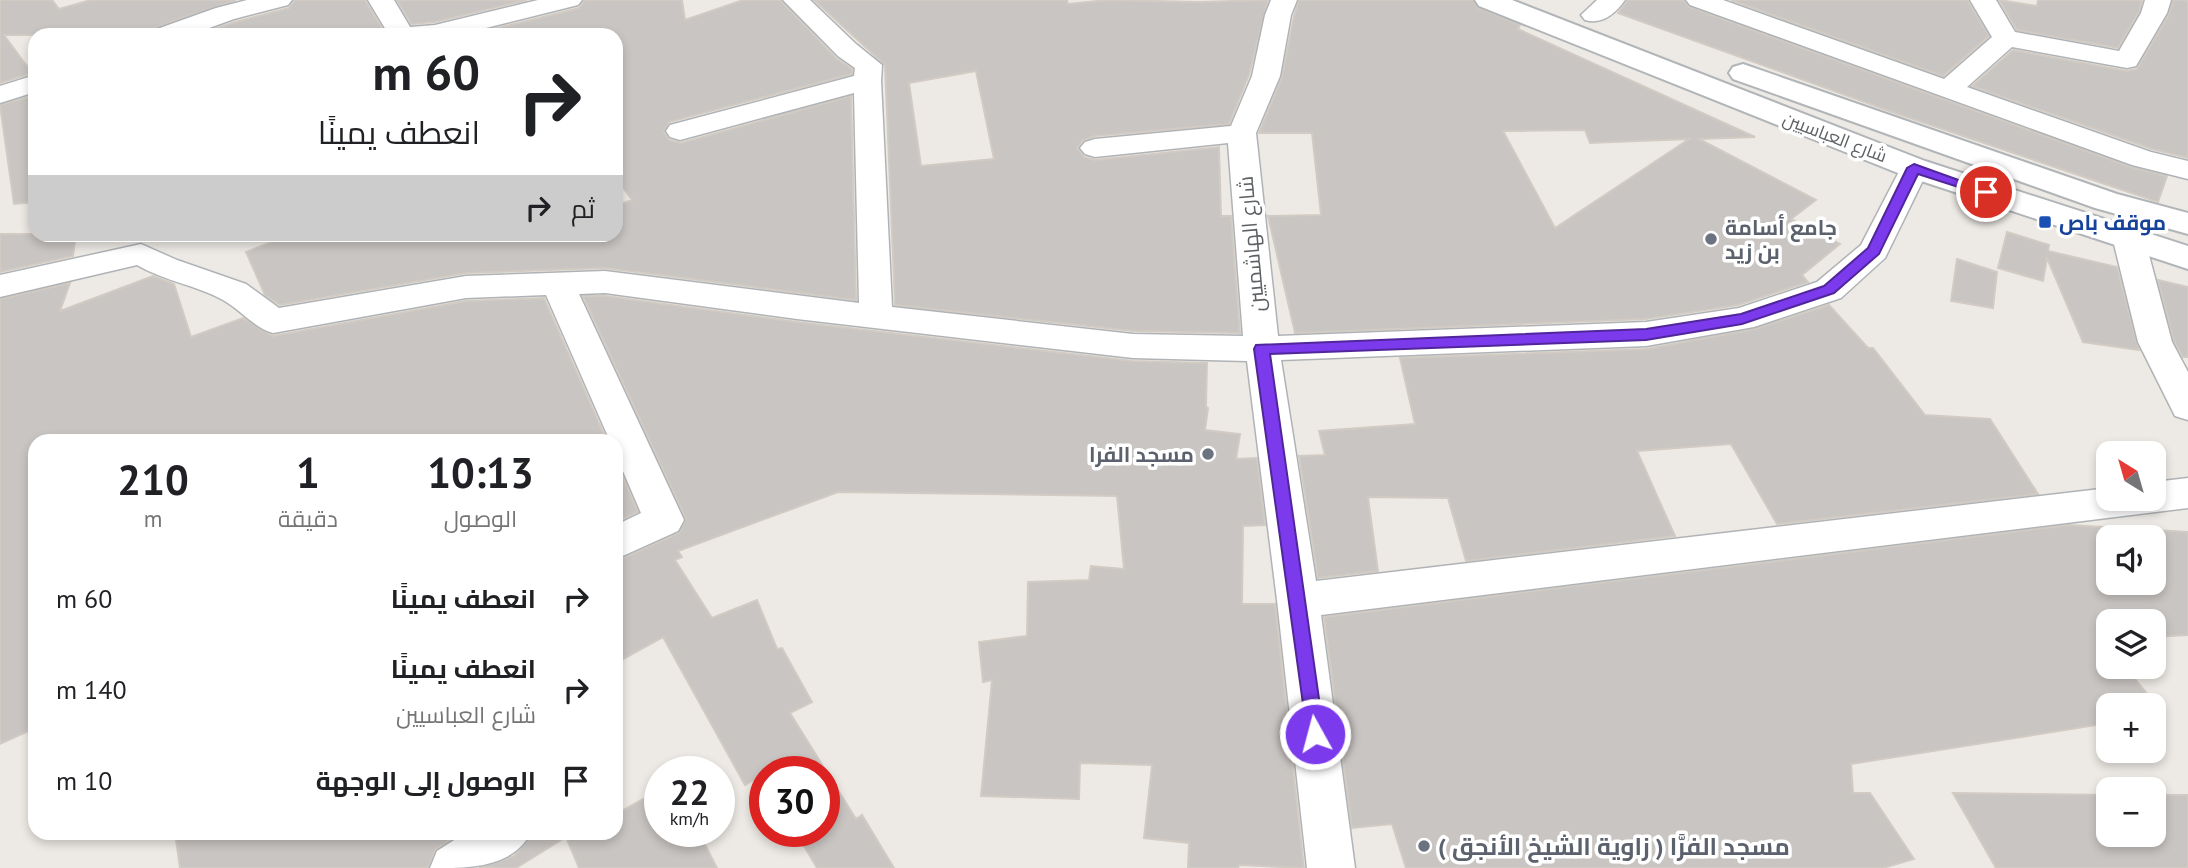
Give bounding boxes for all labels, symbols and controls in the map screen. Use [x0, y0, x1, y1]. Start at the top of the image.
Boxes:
text: 60 m [373, 40, 480, 104]
icon: right [504, 56, 595, 147]
street label: شارع العباسيين [1779, 107, 1890, 168]
text: انعطف يمينًا [318, 111, 480, 153]
pin [1956, 162, 2016, 222]
icon: arrive [1967, 173, 2005, 211]
street label: شارع الهاشميين [1232, 175, 1271, 313]
icon: right [519, 189, 557, 227]
text: ثم [571, 192, 595, 225]
place label: موقف باص [2059, 209, 2166, 236]
place label: جامع أسامة بن زيد [1725, 214, 1837, 265]
marker: موقف باص [2037, 214, 2053, 230]
marker: جامع أسامة بن زيد [1703, 231, 1719, 247]
place label: مسجد الفرا [1089, 441, 1194, 468]
north arrow [2096, 441, 2166, 511]
map controls [2096, 441, 2166, 847]
text: 1 [296, 445, 320, 500]
text: 10:13 [427, 445, 534, 500]
marker: مسجد الفرا [1200, 446, 1216, 462]
text: 210 [117, 452, 189, 507]
text: m [144, 504, 162, 533]
text: دقيقة [278, 504, 338, 533]
text: الوصول [444, 504, 517, 533]
button: sound [2096, 525, 2166, 595]
icon: right [557, 580, 595, 618]
text: 60 m [56, 582, 112, 615]
text: انعطف يمينًا [391, 582, 536, 615]
button: layers [2096, 609, 2166, 679]
text: انعطف يمينًا [391, 652, 536, 685]
icon: right [557, 671, 595, 709]
text: 140 m [56, 673, 127, 706]
button: + [2096, 693, 2166, 763]
position arrow [1278, 697, 1352, 771]
text: شارع العباسيين [396, 700, 536, 729]
speed limit sign: 30 [749, 756, 840, 847]
icon: arrive [557, 762, 595, 800]
text: 10 m [56, 764, 112, 797]
text: الوصول إلى الوجهة [316, 764, 536, 797]
text: 22 [670, 769, 709, 815]
button: − [2096, 777, 2166, 847]
text: km/h [670, 807, 709, 830]
place label: مسجد الفرَّا ( زاوية الشيخ الأنجق ) [1438, 831, 1790, 863]
marker: مسجد الفرَّا ( زاوية الشيخ الأنجق ) [1416, 838, 1432, 854]

